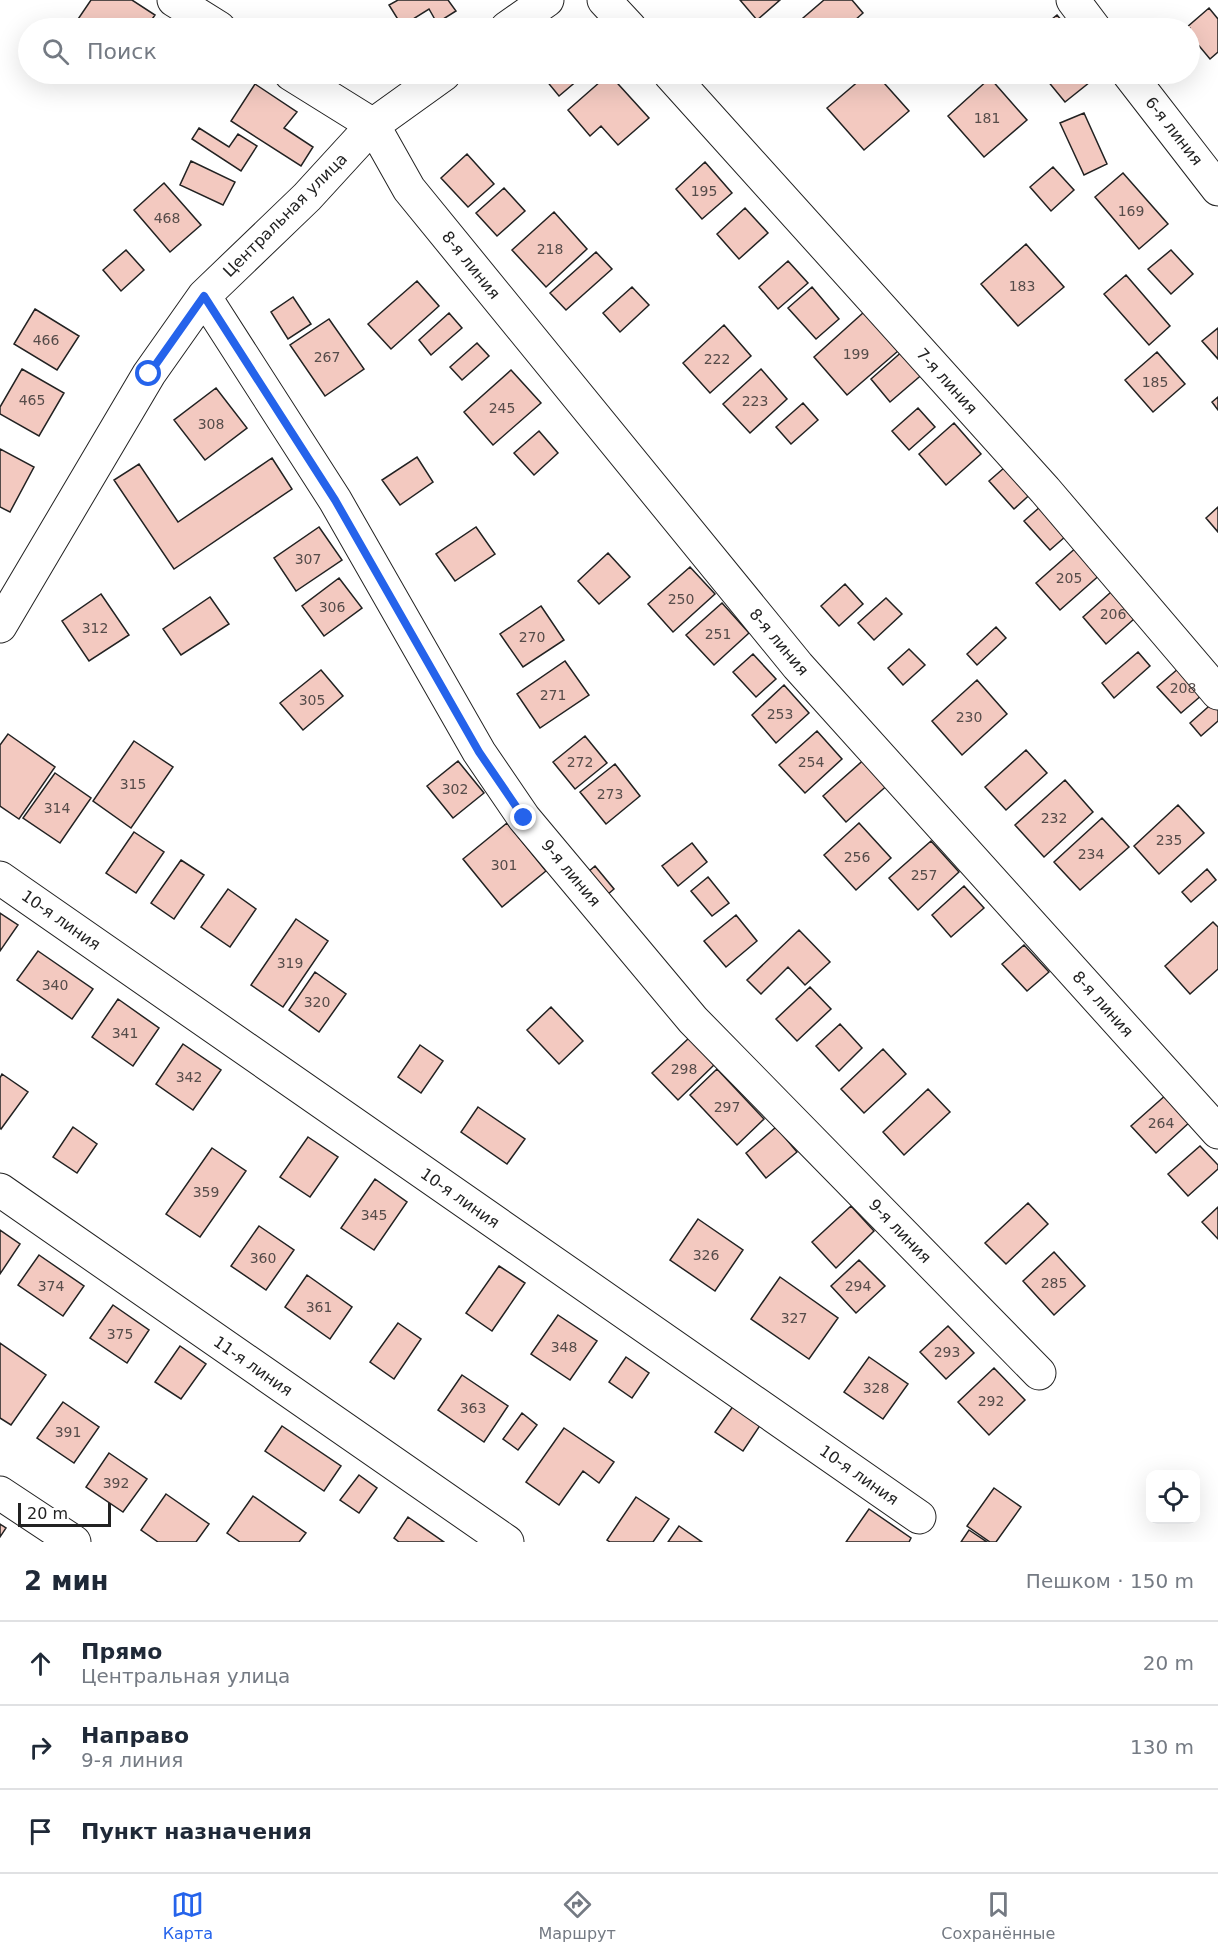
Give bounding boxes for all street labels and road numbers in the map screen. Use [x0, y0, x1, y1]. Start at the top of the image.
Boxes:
street label: 6-я линия [1141, 93, 1207, 169]
street label: Центральная улица [219, 149, 351, 281]
street label: 8-я линия [438, 227, 504, 303]
street label: 7-я линия [913, 344, 981, 418]
street label: 8-я линия [745, 605, 813, 679]
street label: 9-я линия [537, 836, 605, 910]
street label: 10-я линия [18, 886, 104, 954]
street label: 8-я линия [1069, 967, 1137, 1041]
street label: 10-я линия [417, 1164, 503, 1232]
street label: 9-я линия [865, 1195, 935, 1267]
street label: 11-я линия [210, 1332, 296, 1400]
street label: 10-я линия [816, 1441, 902, 1509]

